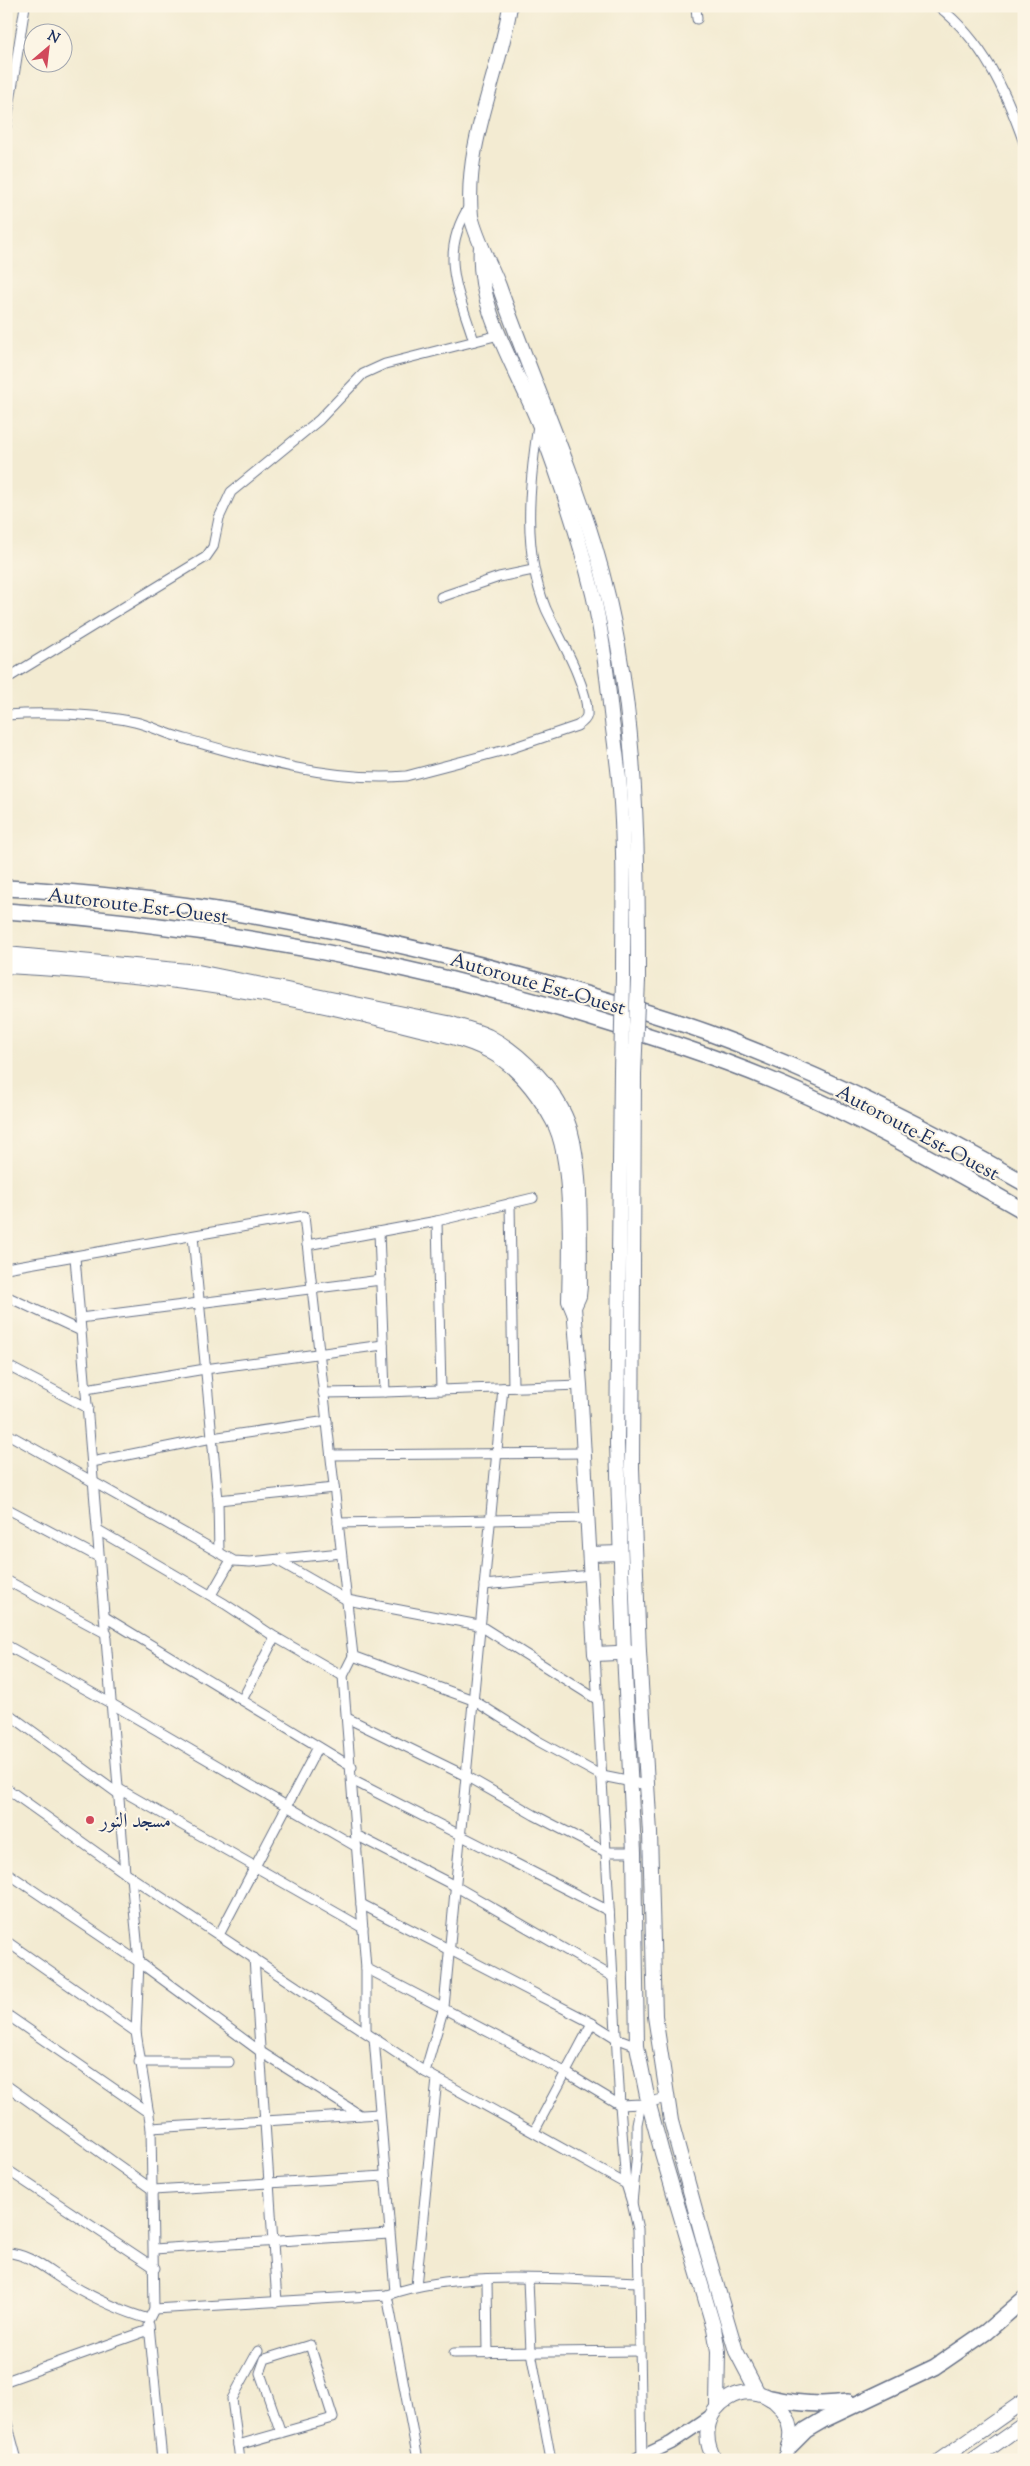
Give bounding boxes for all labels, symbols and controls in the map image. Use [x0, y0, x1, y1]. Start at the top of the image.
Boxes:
north arrow [22, 22, 72, 72]
text: N [44, 27, 63, 50]
street label: Autoroute Est-Ouest [46, 882, 230, 933]
street label: Autoroute Est-Ouest [446, 946, 629, 1024]
street label: Autoroute Est-Ouest [830, 1079, 1004, 1190]
place label: مسجد النور [98, 1808, 171, 1837]
marker: مسجد النور [84, 1814, 96, 1826]

